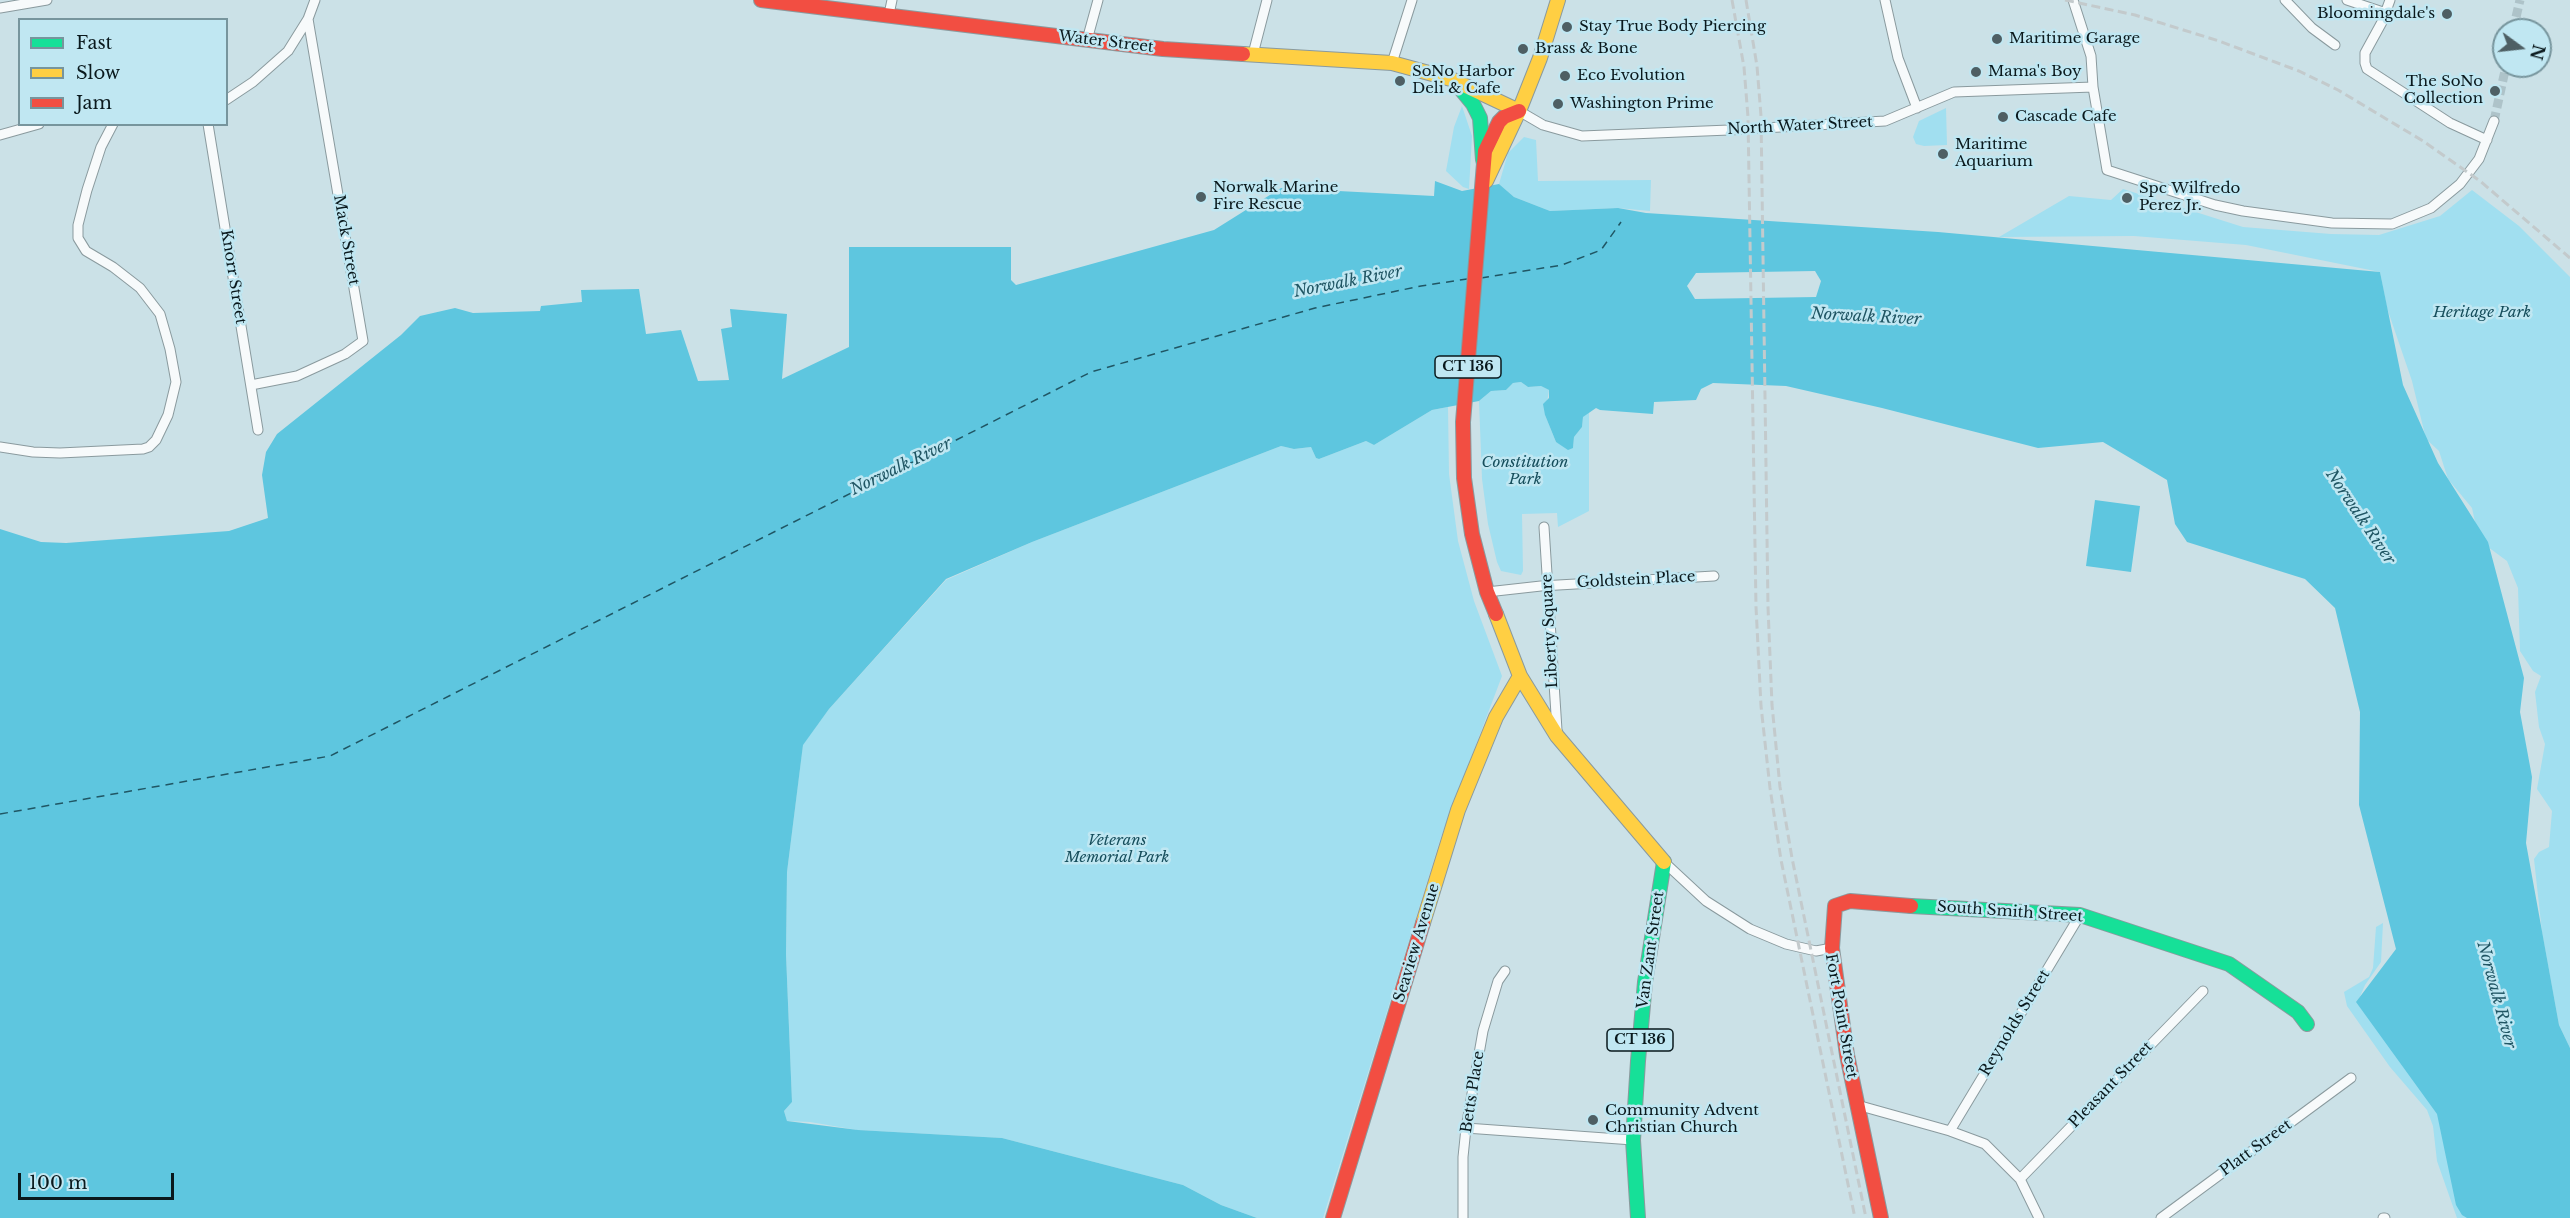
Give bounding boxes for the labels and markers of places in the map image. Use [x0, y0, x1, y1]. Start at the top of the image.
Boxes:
place label: Bloomingdale's [2317, 5, 2435, 23]
marker: Bloomingdale's [2440, 7, 2454, 21]
place label: Stay True Body Piercing [1579, 18, 1766, 36]
marker: Stay True Body Piercing [1560, 20, 1574, 34]
place label: Maritime Garage [2009, 30, 2140, 48]
marker: Maritime Garage [1990, 32, 2004, 46]
place label: Brass & Bone [1535, 40, 1638, 58]
marker: Brass & Bone [1516, 42, 1530, 56]
place label: SoNo Harbor Deli & Cafe [1412, 63, 1514, 98]
place label: Mama's Boy [1988, 63, 2081, 81]
marker: Mama's Boy [1969, 65, 1983, 79]
place label: Eco Evolution [1577, 67, 1685, 85]
marker: Eco Evolution [1558, 69, 1572, 83]
place label: The SoNo Collection [2404, 73, 2483, 108]
marker: SoNo Harbor Deli & Cafe [1393, 74, 1407, 88]
marker: The SoNo Collection [2488, 84, 2502, 98]
place label: Washington Prime [1570, 95, 1714, 113]
marker: Washington Prime [1551, 97, 1565, 111]
place label: Cascade Cafe [2015, 108, 2116, 126]
marker: Cascade Cafe [1996, 110, 2010, 124]
place label: Maritime Aquarium [1955, 136, 2033, 171]
marker: Maritime Aquarium [1936, 147, 1950, 161]
place label: Norwalk Marine Fire Rescue [1213, 179, 1338, 214]
place label: Spc Wilfredo Perez Jr. [2139, 180, 2240, 215]
marker: Norwalk Marine Fire Rescue [1194, 190, 1208, 204]
marker: Spc Wilfredo Perez Jr. [2120, 191, 2134, 205]
place label: Community Advent Christian Church [1605, 1102, 1759, 1137]
marker: Community Advent Christian Church [1586, 1113, 1600, 1127]

